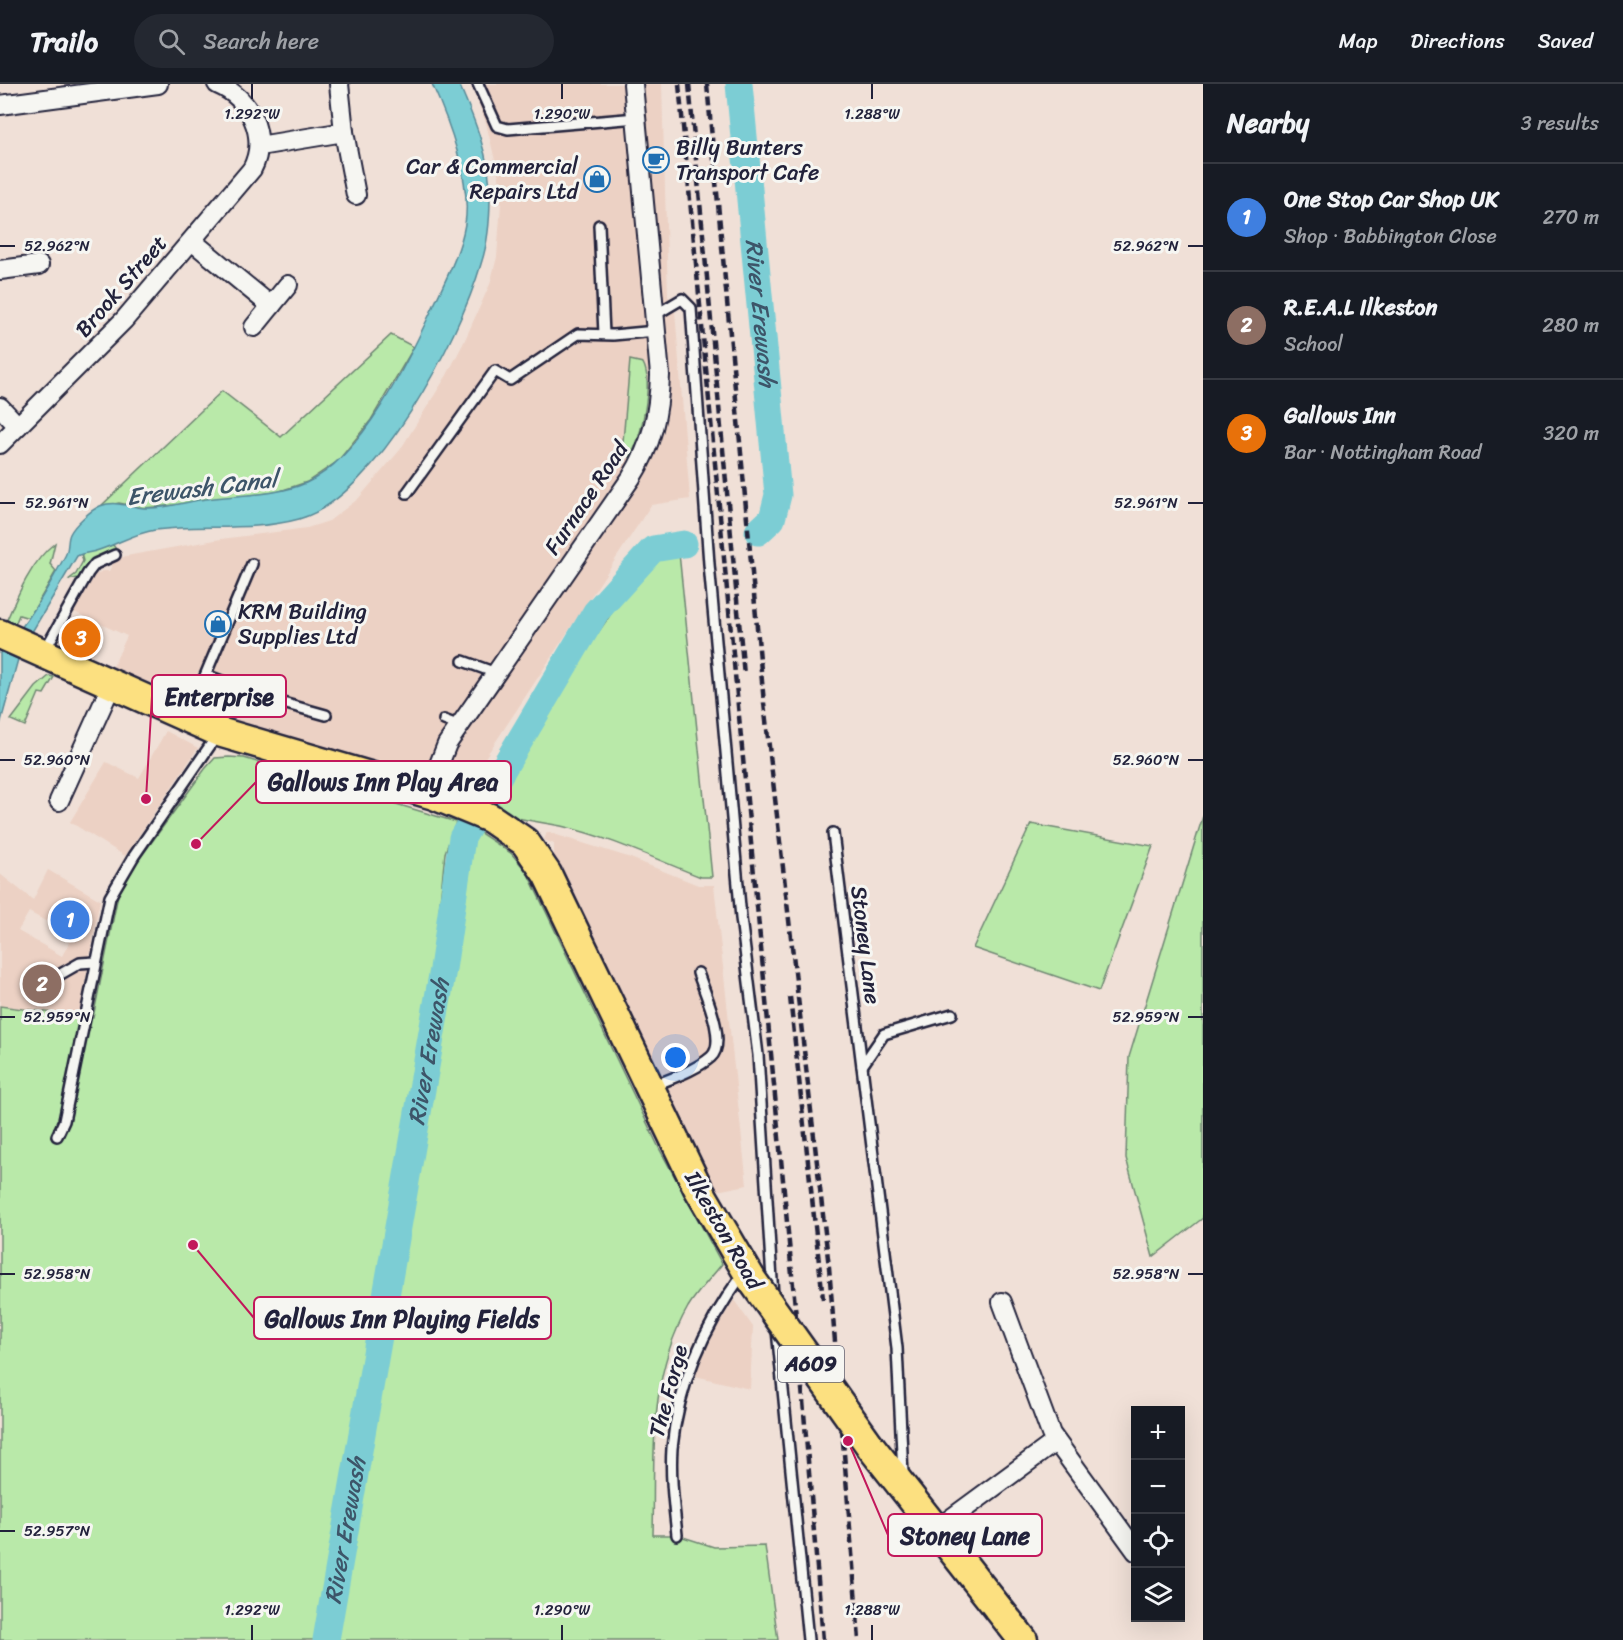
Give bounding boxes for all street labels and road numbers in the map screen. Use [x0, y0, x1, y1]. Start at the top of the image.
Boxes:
street label: Brook Street [65, 225, 177, 346]
street label: Furnace Road [533, 432, 639, 563]
street label: Stoney Lane [839, 883, 893, 1007]
street label: Ilkeston Road [674, 1162, 775, 1298]
street label: The Forge [637, 1340, 699, 1442]
road number: A609 [778, 1346, 844, 1382]

